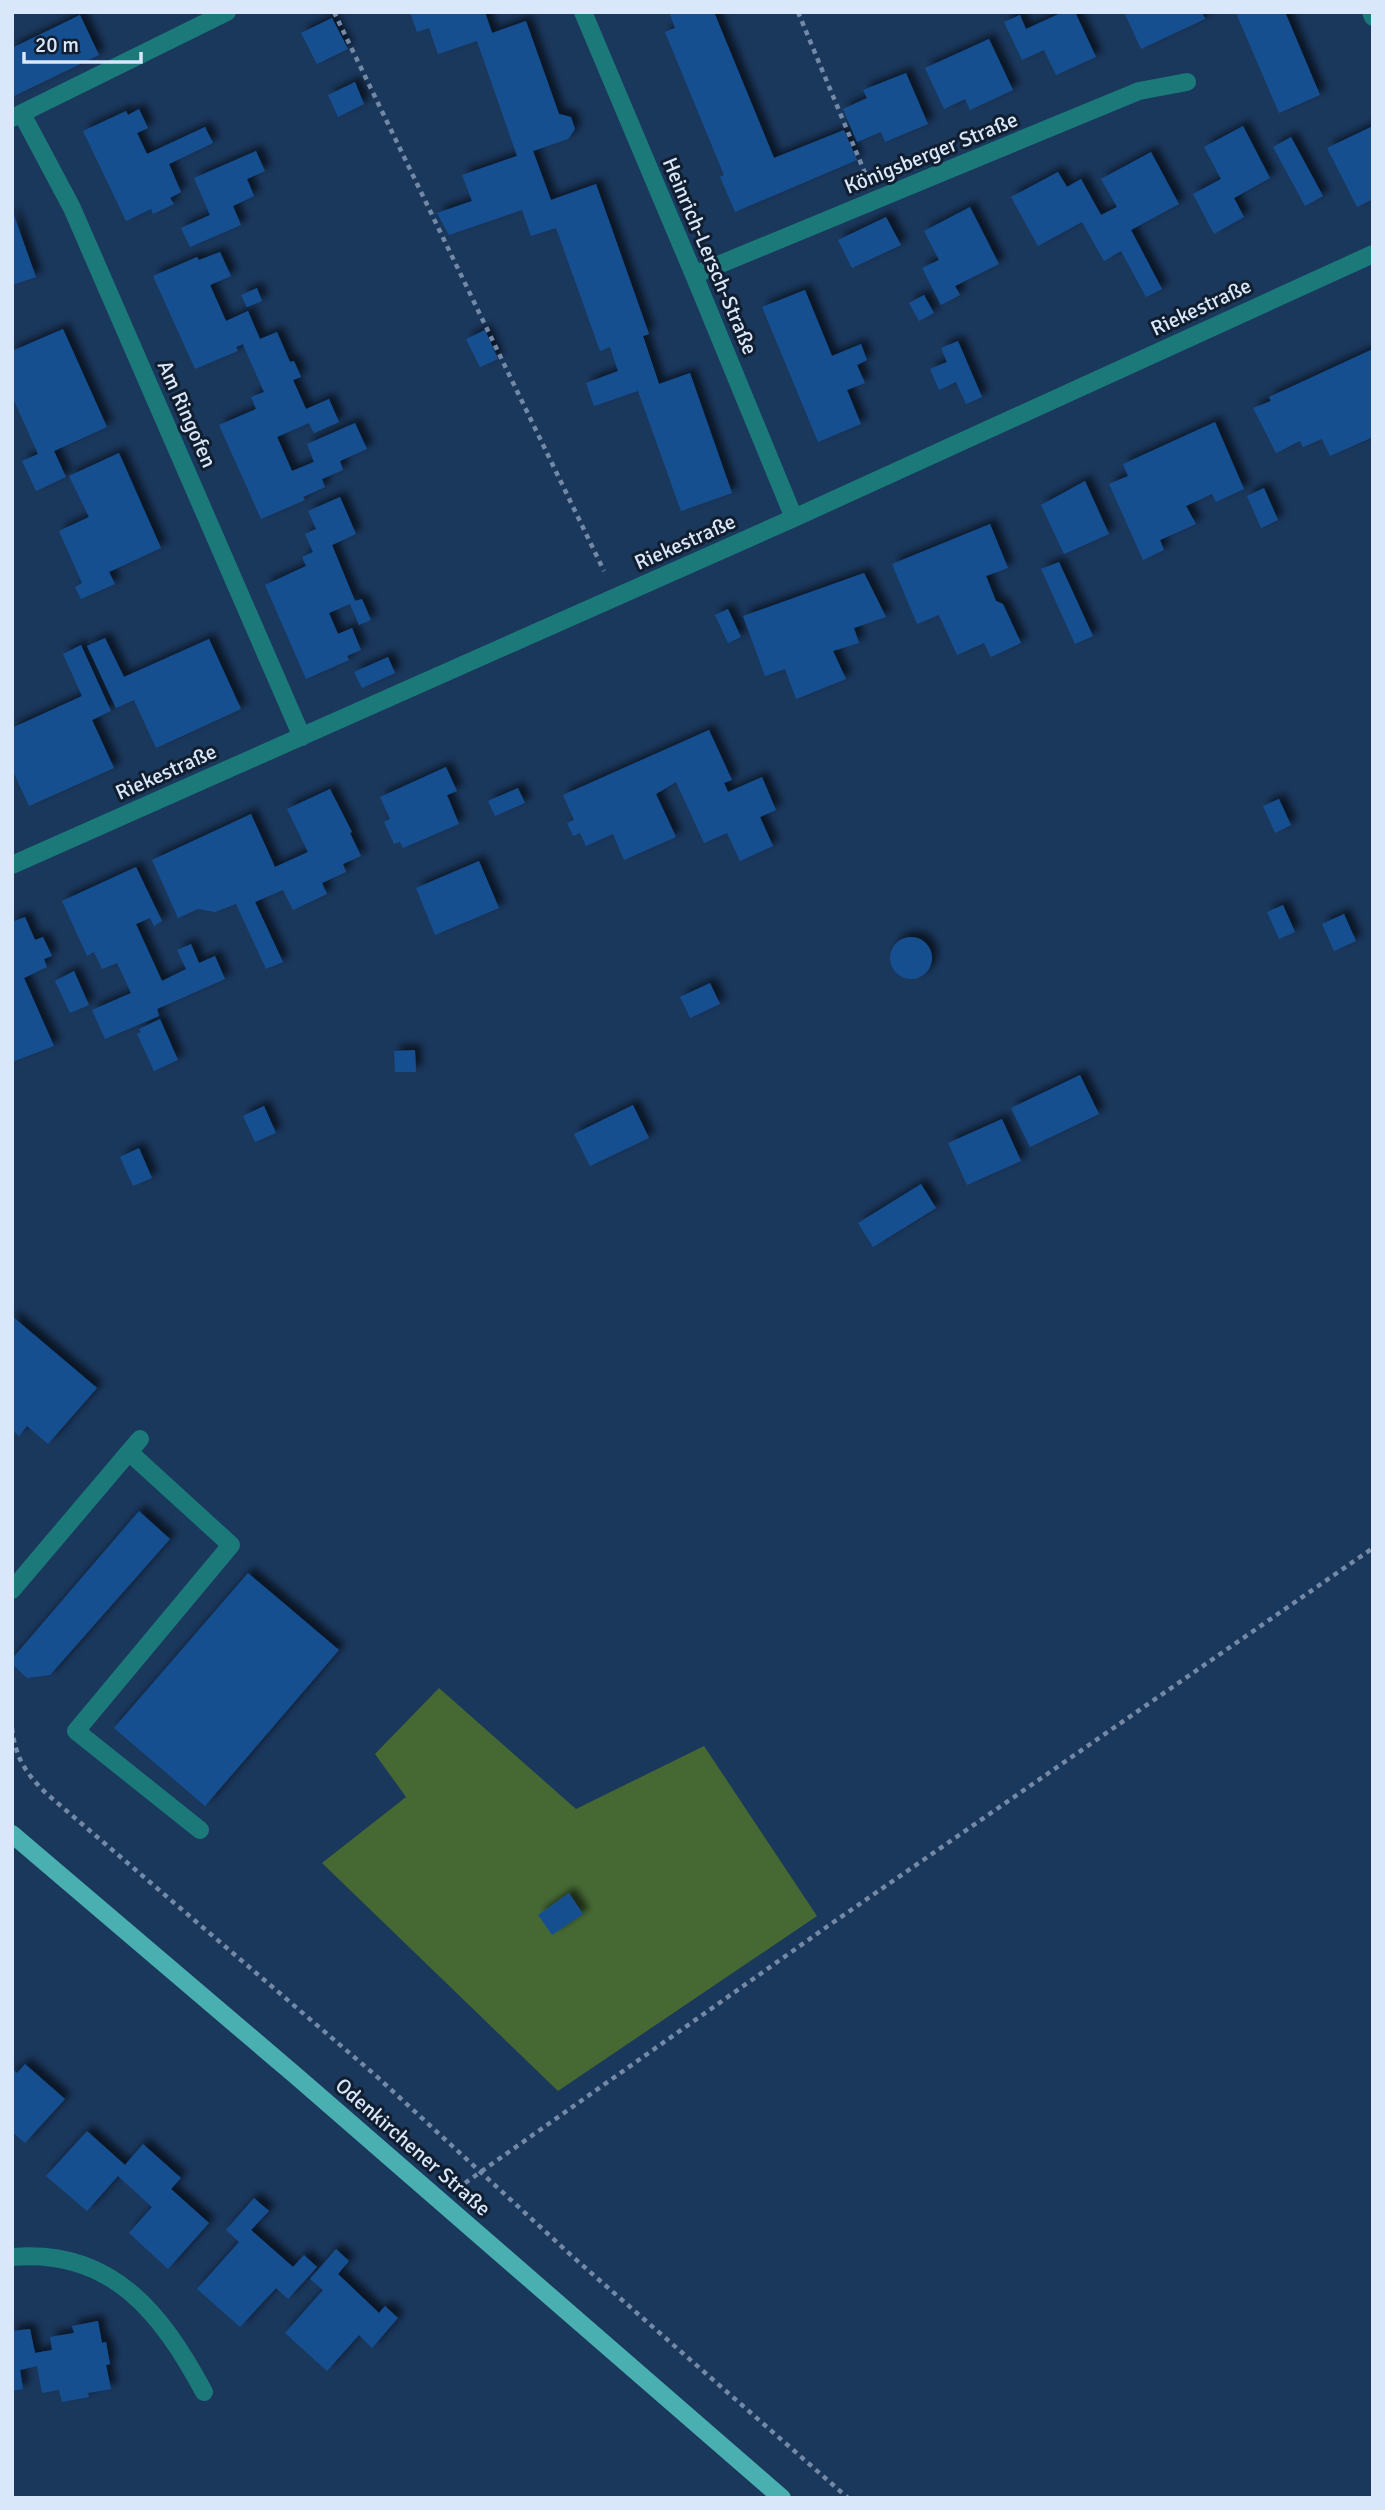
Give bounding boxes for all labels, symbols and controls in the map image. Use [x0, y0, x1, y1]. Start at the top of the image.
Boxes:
scale bar [24, 21, 142, 65]
text: 20 m [35, 32, 79, 58]
street label: Königsberger Straße [841, 106, 1021, 200]
street label: Heinrich-Lersch-Straße [657, 153, 763, 359]
street label: Riekestraße [1147, 272, 1255, 342]
street label: Am Ringofen [152, 356, 222, 472]
street label: Riekestraße [630, 508, 740, 576]
street label: Riekestraße [111, 738, 221, 806]
street label: Odenkirchener Straße [330, 2072, 496, 2222]

